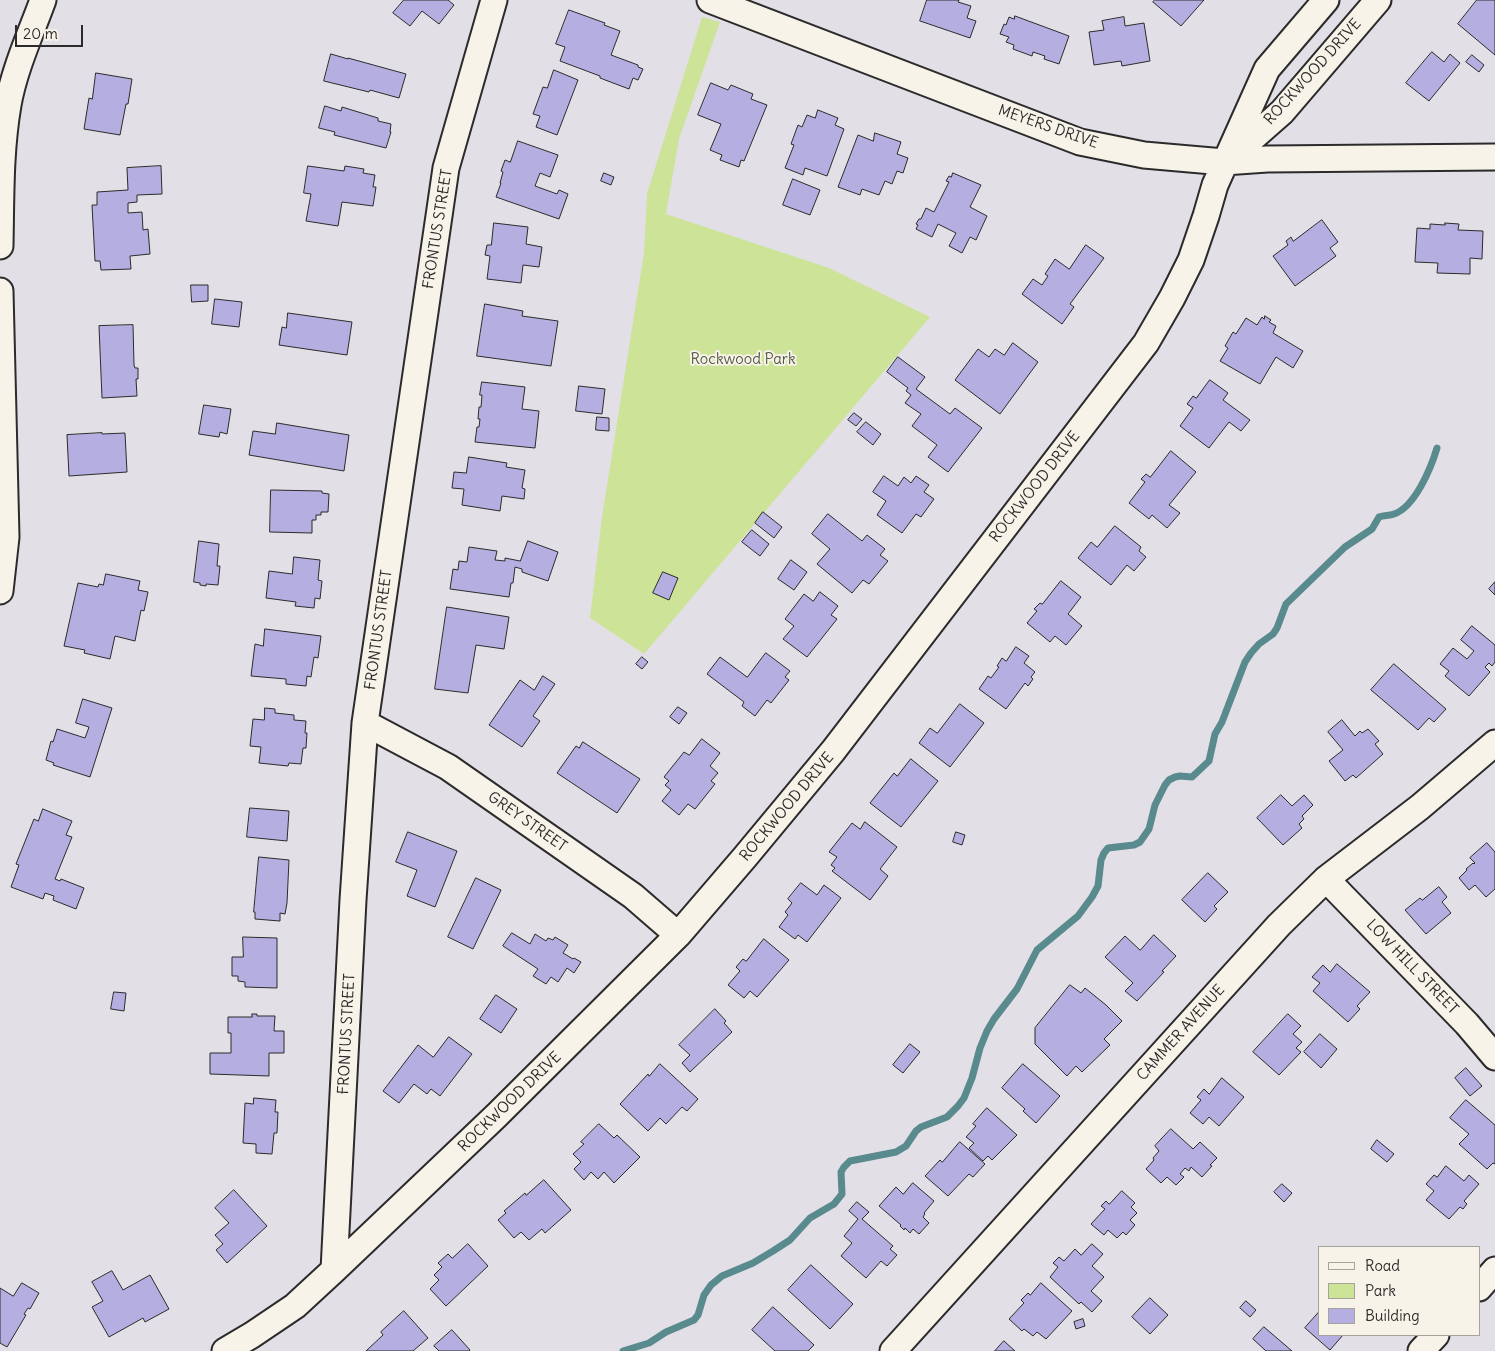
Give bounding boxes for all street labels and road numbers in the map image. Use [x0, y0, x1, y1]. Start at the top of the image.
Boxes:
street label: ROCKWOOD DRIVE [1261, 15, 1365, 129]
street label: MEYERS DRIVE [996, 101, 1100, 153]
street label: FRONTUS STREET [420, 168, 456, 290]
street label: ROCKWOOD DRIVE [986, 428, 1084, 546]
street label: FRONTUS STREET [362, 569, 396, 691]
street label: ROCKWOOD DRIVE [736, 749, 838, 865]
street label: GREY STREET [484, 788, 570, 856]
street label: LOW HILL STREET [1362, 916, 1462, 1018]
street label: FRONTUS STREET [335, 973, 359, 1095]
street label: CAMMER AVENUE [1133, 981, 1229, 1085]
street label: ROCKWOOD DRIVE [455, 1048, 565, 1156]

